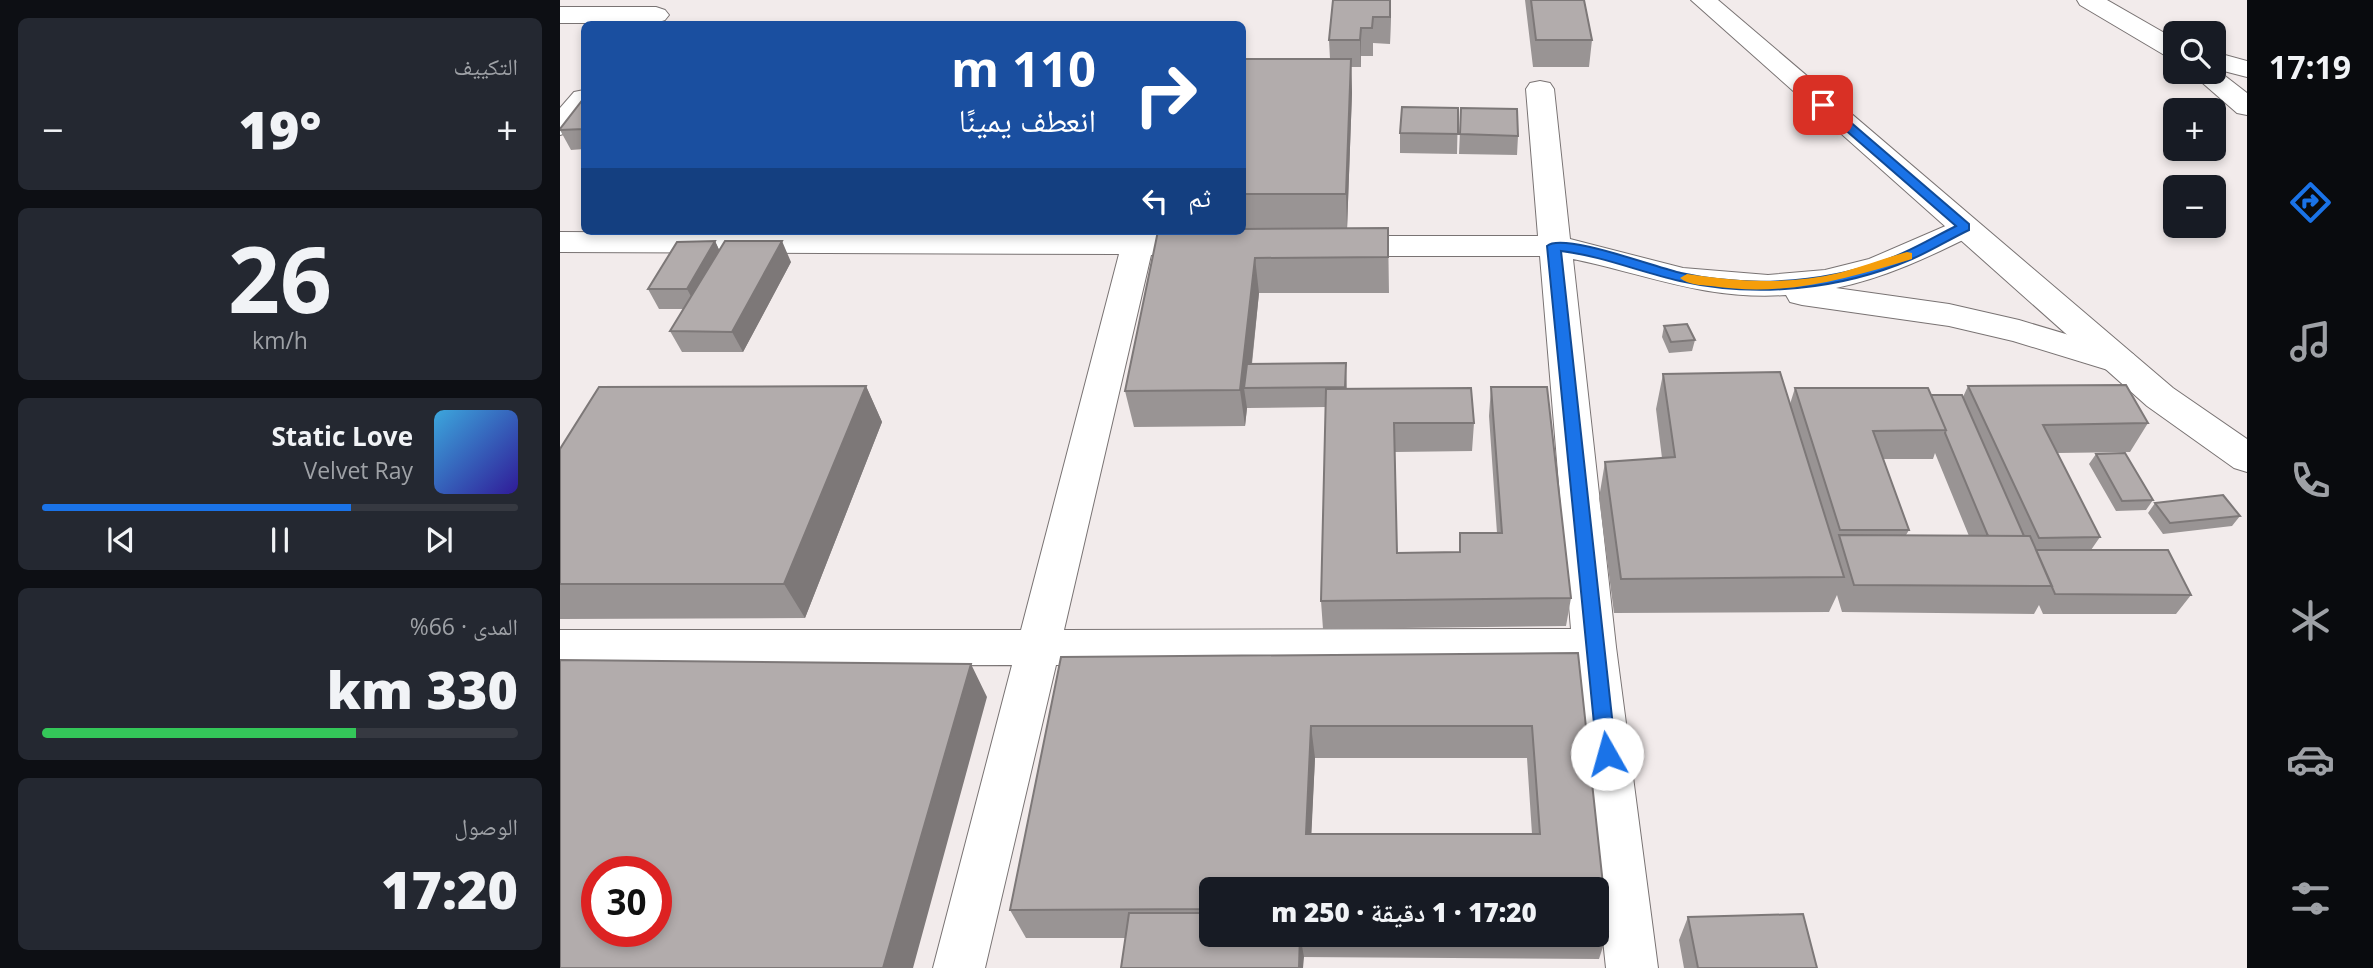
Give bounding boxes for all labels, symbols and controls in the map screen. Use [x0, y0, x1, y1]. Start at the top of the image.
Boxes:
map controls [2163, 21, 2226, 238]
button: search [2163, 21, 2226, 84]
text: 110 m [951, 35, 1096, 101]
text: 17:19 [2269, 45, 2351, 88]
icon: right [1120, 49, 1211, 140]
text: التكييف [453, 50, 518, 82]
pin [1793, 75, 1853, 135]
icon: arrive [1804, 86, 1842, 124]
text: 19° [239, 93, 321, 164]
text: انعطف يمينًا [959, 98, 1096, 141]
button: + [2163, 98, 2226, 161]
text: − [42, 103, 64, 155]
text: + [496, 103, 518, 155]
button: − [2163, 175, 2226, 238]
icon: directions [2286, 178, 2335, 227]
text: ثم [1188, 179, 1211, 215]
icon: left [1136, 182, 1174, 220]
text: 26 [228, 216, 332, 340]
icon: music [2286, 317, 2335, 366]
text: km/h [252, 324, 308, 356]
text: Static Love [271, 418, 413, 454]
text: Velvet Ray [303, 454, 413, 486]
icon: phone [2286, 456, 2335, 505]
icon: previous [102, 521, 140, 559]
icon: pause [261, 521, 299, 559]
icon: next [420, 521, 458, 559]
icon: climate [2286, 596, 2335, 645]
text: المدى · 66% [410, 610, 518, 642]
text: 330 km [327, 653, 518, 724]
position arrow [1570, 717, 1644, 791]
icon: car [2286, 735, 2335, 784]
text: الوصول [454, 810, 518, 842]
text: 17:20 [381, 853, 518, 924]
speed limit sign: 30 [581, 856, 672, 947]
icon: filters [2286, 874, 2335, 923]
text: 17:20 · 1 دقيقة · 250 m [1271, 894, 1537, 930]

